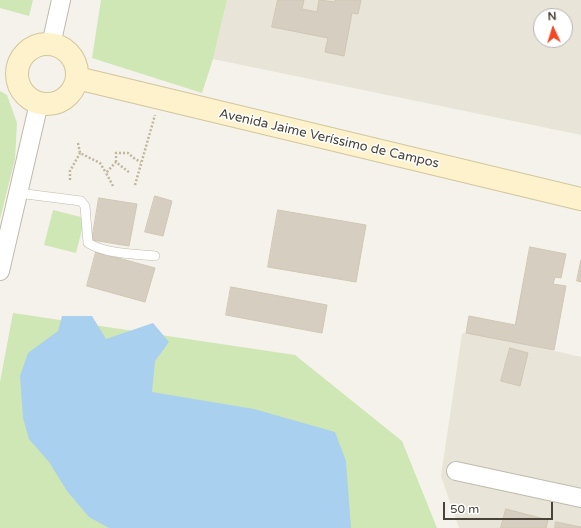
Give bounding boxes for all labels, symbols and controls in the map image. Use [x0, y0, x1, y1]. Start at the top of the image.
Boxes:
north arrow [533, 8, 573, 48]
text: N [547, 10, 557, 23]
street label: Avenida Jaime Veríssimo de Campos [218, 106, 440, 172]
scale bar [445, 494, 555, 520]
text: 50 m [450, 502, 479, 516]

